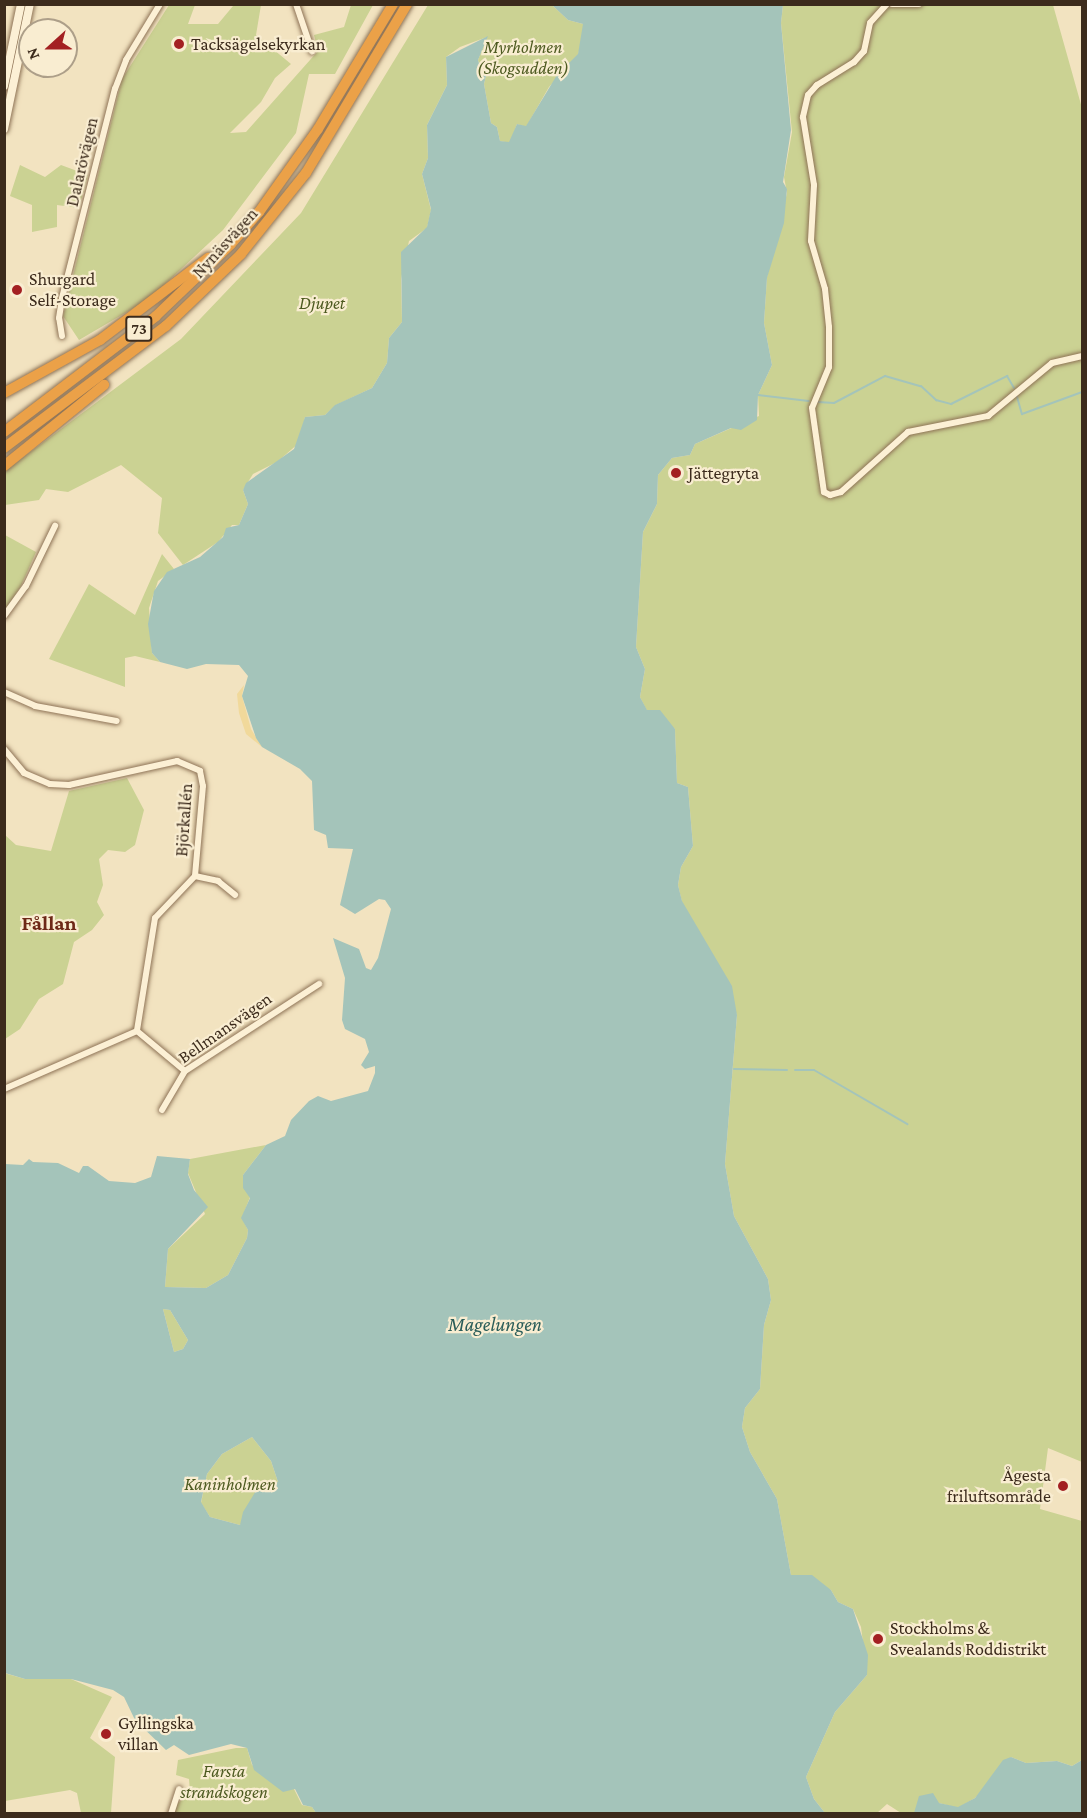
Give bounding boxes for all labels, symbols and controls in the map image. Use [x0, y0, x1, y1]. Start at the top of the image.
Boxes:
north arrow [18, 18, 78, 78]
place label: Tacksägelsekyrkan [191, 33, 325, 55]
marker: Tacksägelsekyrkan [172, 37, 186, 51]
park label: Myrholmen (Skogsudden) [477, 37, 569, 80]
text: N [23, 46, 42, 62]
street label: Dalarövägen [61, 115, 103, 209]
street label: Nynäsvägen [188, 203, 262, 283]
place label: Shurgard Self-Storage [29, 269, 116, 312]
marker: Shurgard Self-Storage [10, 283, 24, 297]
park label: Djupet [299, 292, 345, 314]
road number: 73 [124, 316, 154, 342]
place label: Jättegryta [688, 462, 759, 484]
marker: Jättegryta [669, 466, 683, 480]
street label: Björkallén [171, 783, 197, 857]
district label: Fållan [21, 910, 77, 936]
street label: Bellmansvägen [174, 988, 276, 1068]
water label: Magelungen [448, 1312, 542, 1336]
place label: Ågesta friluftsområde [947, 1465, 1051, 1508]
park label: Kaninholmen [184, 1473, 276, 1495]
marker: Ågesta friluftsområde [1056, 1479, 1070, 1493]
place label: Stockholms & Svealands Roddistrikt [890, 1618, 1046, 1660]
marker: Stockholms & Svealands Roddistrikt [871, 1632, 885, 1646]
place label: Gyllingska villan [118, 1713, 194, 1756]
marker: Gyllingska villan [99, 1727, 113, 1741]
park label: Farsta strandskogen [180, 1761, 268, 1804]

